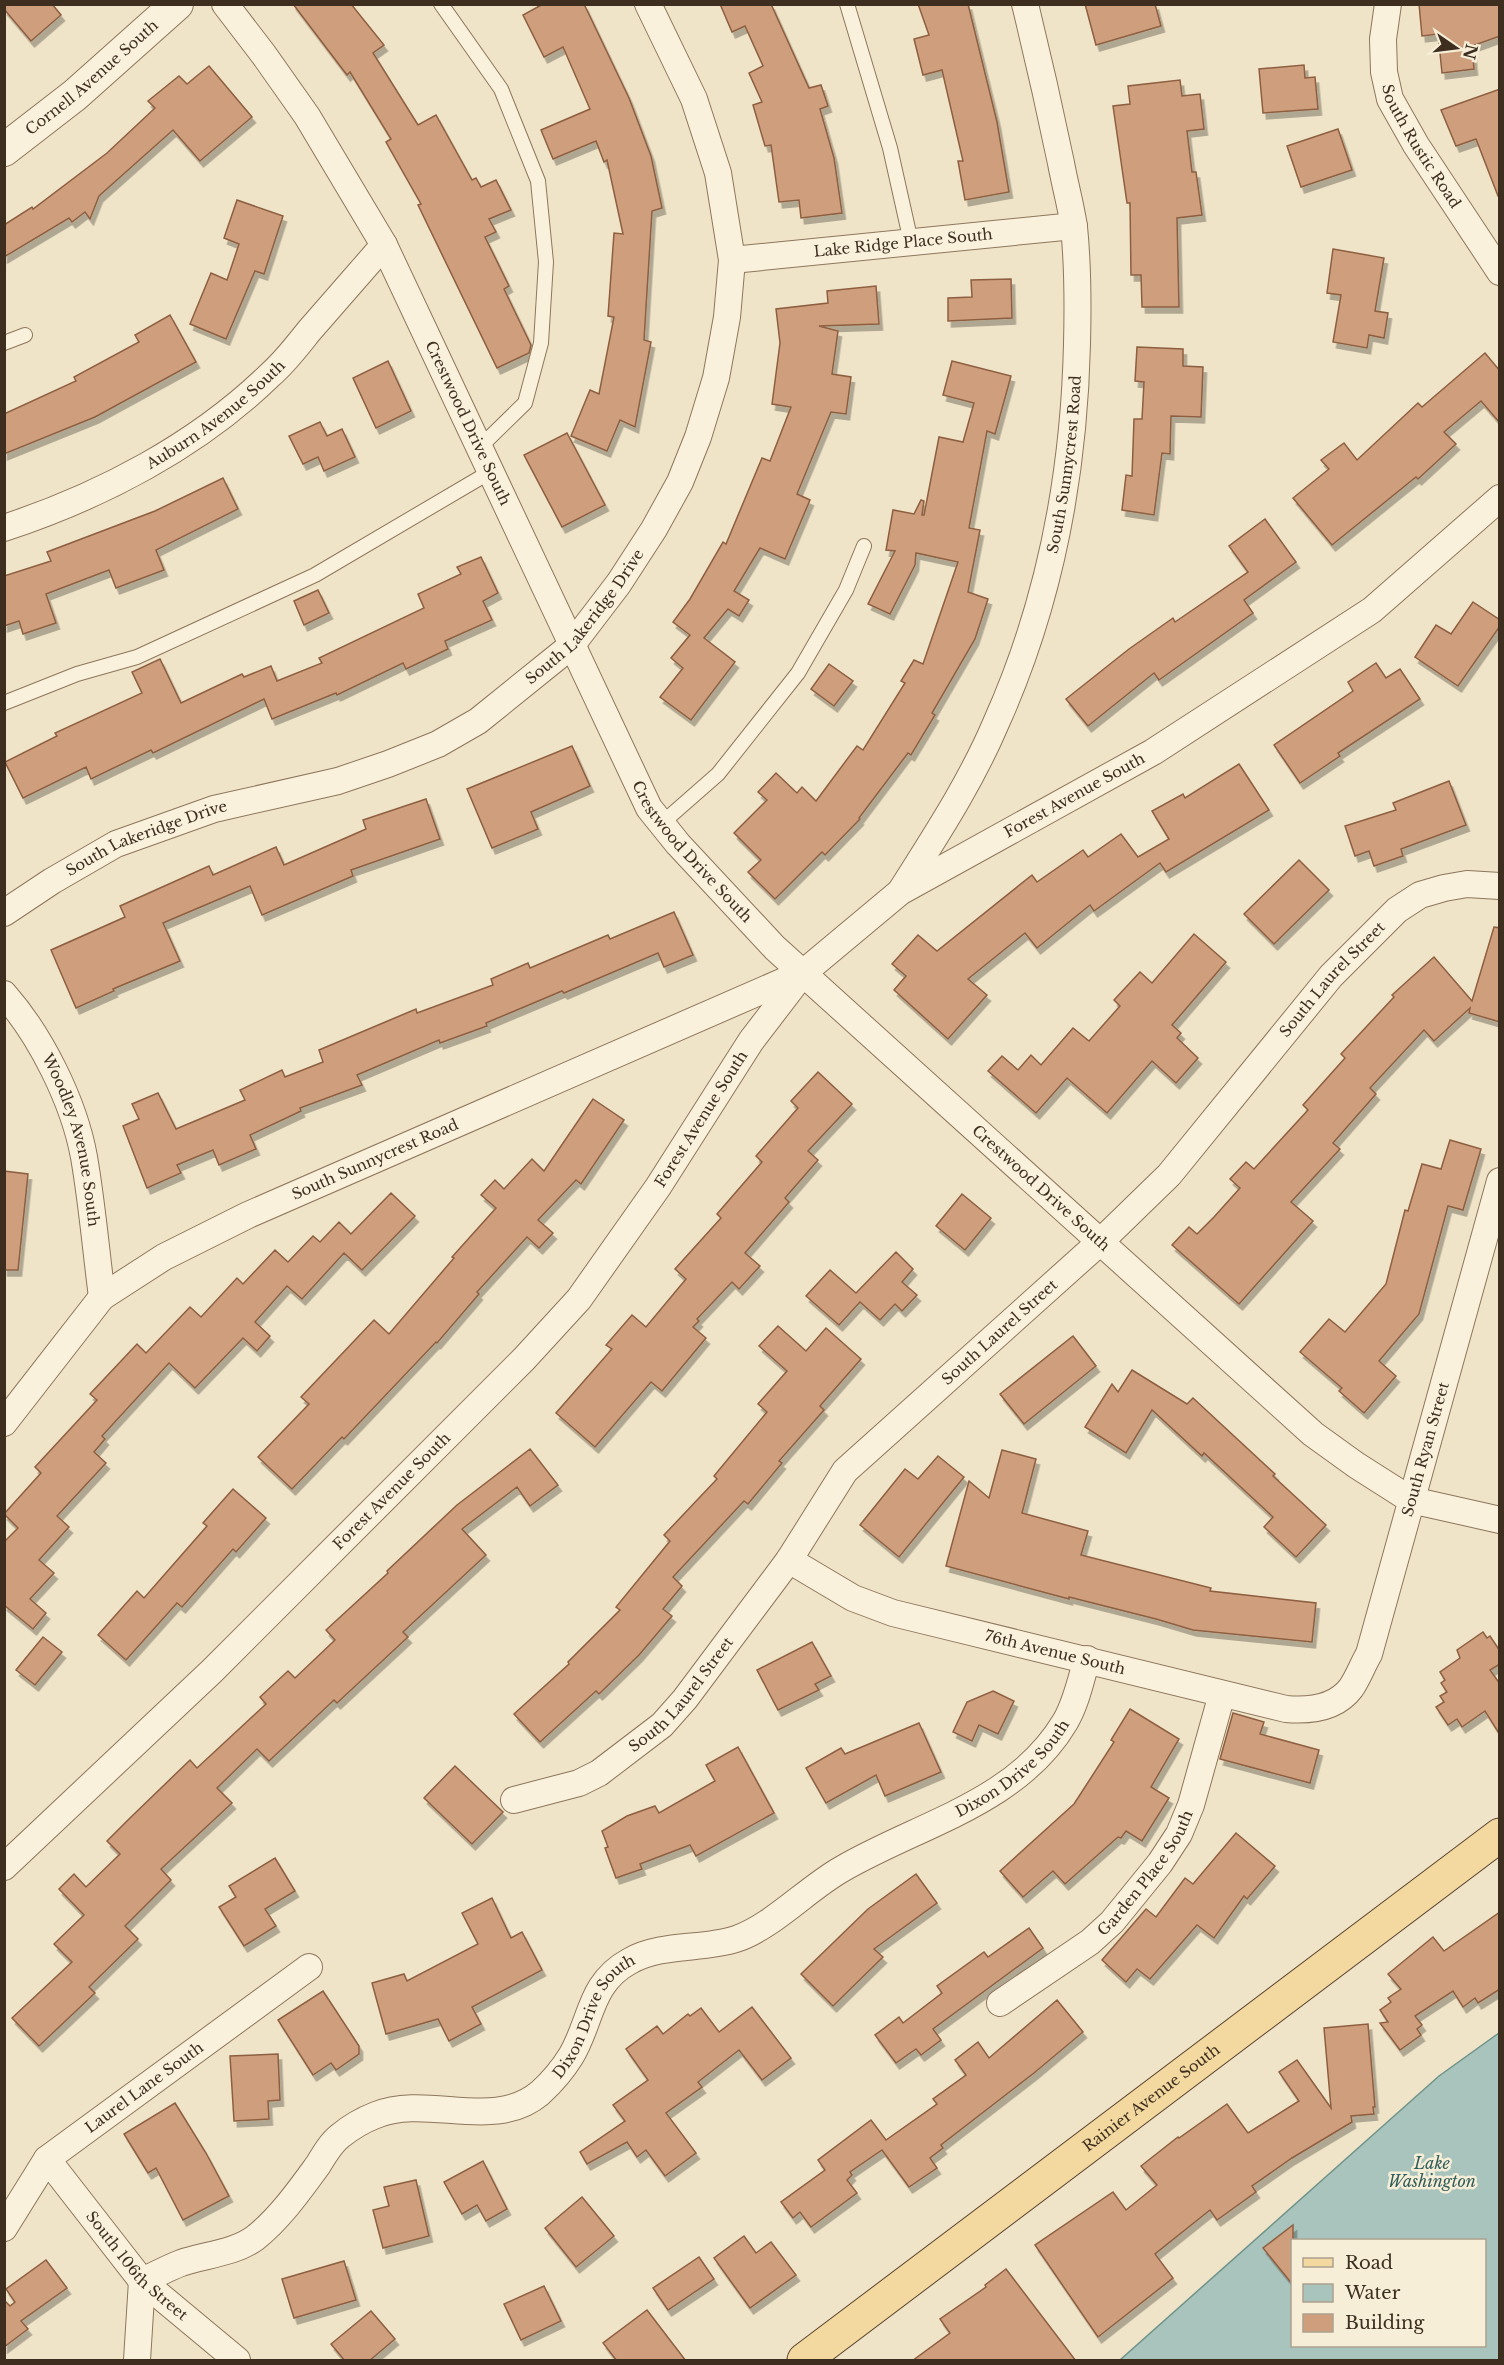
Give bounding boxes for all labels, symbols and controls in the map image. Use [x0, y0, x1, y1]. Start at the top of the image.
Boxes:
street label: Cornell Avenue South [21, 15, 162, 139]
north arrow [1426, 18, 1486, 78]
text: N [1459, 42, 1482, 61]
street label: South Rustic Road [1378, 82, 1465, 212]
street label: Lake Ridge Place South [813, 224, 994, 261]
street label: Crestwood Drive South [421, 338, 515, 508]
street label: Auburn Avenue South [142, 356, 289, 473]
street label: South Sunnycrest Road [1043, 375, 1085, 555]
street label: South Lakeridge Drive [521, 545, 647, 688]
street label: Forest Avenue South [1000, 748, 1148, 842]
street label: Crestwood Drive South [628, 777, 756, 926]
street label: South Lakeridge Drive [62, 796, 229, 880]
street label: South Laurel Street [1275, 917, 1389, 1041]
street label: Forest Avenue South [650, 1047, 751, 1191]
street label: Woodley Avenue South [38, 1050, 104, 1228]
street label: South Sunnycrest Road [289, 1114, 461, 1204]
street label: Crestwood Drive South [968, 1121, 1114, 1255]
street label: South Laurel Street [937, 1275, 1061, 1389]
street label: South Ryan Street [1398, 1379, 1453, 1519]
street label: Forest Avenue South [329, 1428, 454, 1554]
street label: 76th Avenue South [983, 1626, 1127, 1678]
street label: South Laurel Street [625, 1633, 737, 1756]
street label: Dixon Drive South [952, 1716, 1073, 1821]
street label: Garden Place South [1093, 1807, 1197, 1940]
street label: Dixon Drive South [548, 1950, 638, 2082]
street label: Laurel Lane South [81, 2038, 207, 2137]
street label: Rainier Avenue South [1079, 2040, 1223, 2155]
water label: Lake Washington [1388, 2153, 1476, 2191]
street label: South 106th Street [82, 2207, 192, 2324]
legend [1291, 2239, 1486, 2347]
text: Road [1345, 2252, 1393, 2274]
text: Water [1344, 2282, 1401, 2304]
text: Building [1345, 2312, 1424, 2334]

